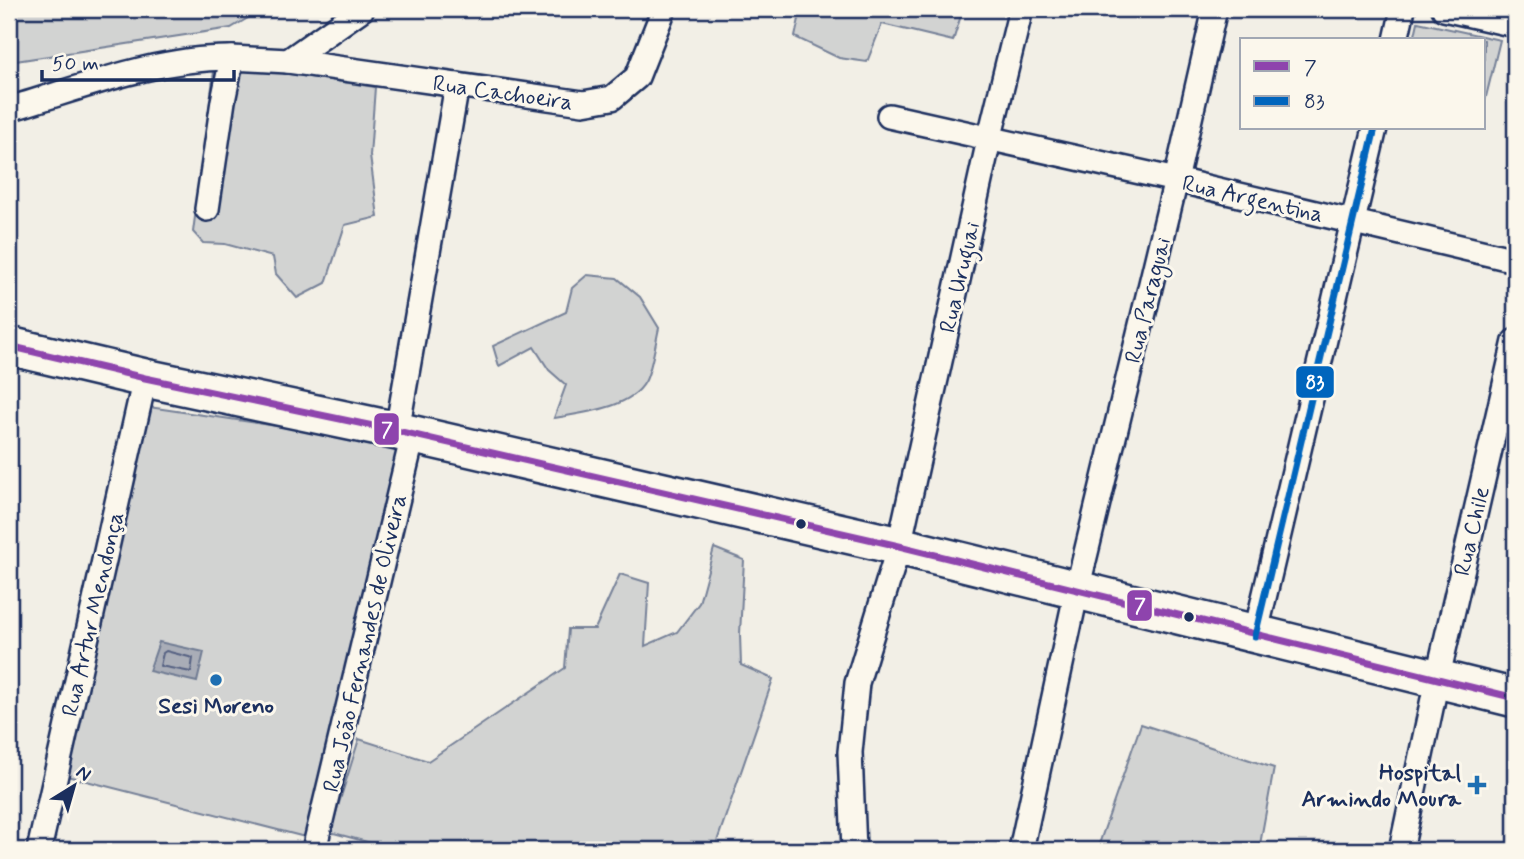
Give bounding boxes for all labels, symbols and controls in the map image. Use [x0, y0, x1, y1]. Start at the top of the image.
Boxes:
scale bar [42, 38, 234, 82]
legend [1240, 38, 1486, 130]
text: 50 m [52, 50, 99, 78]
text: 7 [1304, 54, 1317, 82]
street label: Rua Cachoeira [431, 69, 575, 119]
text: 83 [1304, 88, 1325, 116]
street label: Rua Argentina [1179, 169, 1326, 233]
street label: Rua Uruguai [934, 219, 990, 336]
street label: Rua Paraguai [1119, 234, 1181, 367]
line badge: 83 [1295, 365, 1335, 399]
text: 83 [1306, 371, 1324, 396]
line badge: 7 [373, 412, 400, 446]
text: 7 [381, 418, 393, 443]
street label: Rua Chile [1448, 484, 1498, 579]
street label: Rua João Fernandes de Oliveira [317, 491, 415, 795]
street label: Rua Artur Mendonça [56, 509, 132, 720]
unlabelled marker [794, 517, 808, 531]
line badge: 7 [1126, 589, 1153, 622]
text: 7 [1134, 594, 1146, 619]
unlabelled marker [1182, 610, 1196, 624]
marker: Sesi Moreno [208, 672, 224, 688]
place label: Sesi Moreno [158, 692, 274, 722]
north arrow [38, 750, 108, 820]
place label: Hospital Armindo Moura [1301, 759, 1462, 815]
text: N [71, 760, 96, 787]
marker: Hospital Armindo Moura [1467, 775, 1487, 795]

